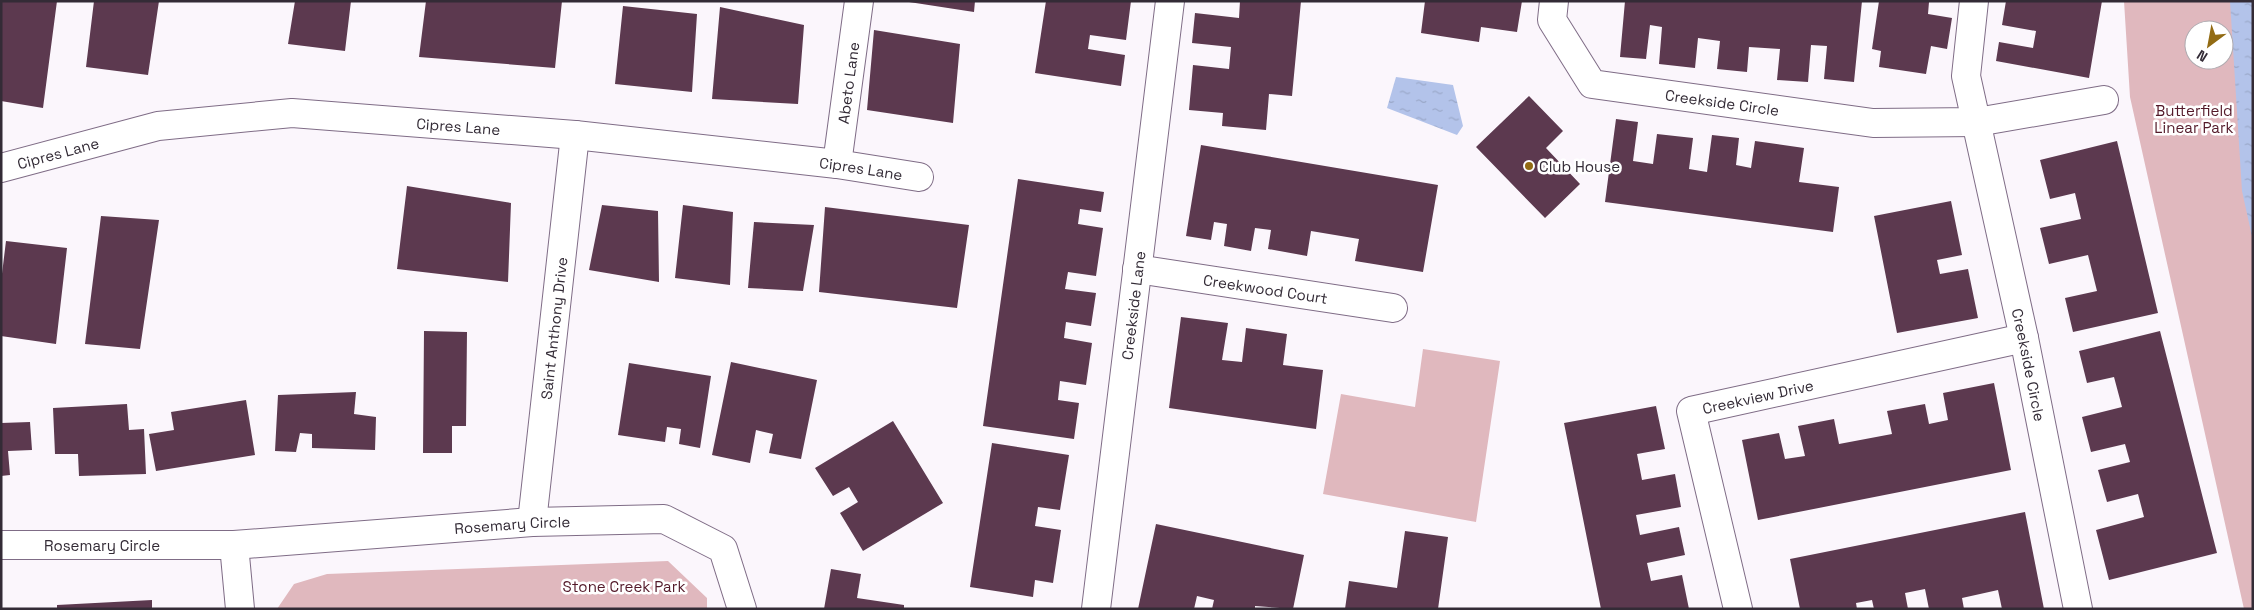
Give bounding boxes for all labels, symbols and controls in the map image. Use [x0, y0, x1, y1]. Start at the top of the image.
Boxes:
north arrow [2184, 20, 2234, 70]
street label: Abeto Lane [833, 41, 863, 125]
text: N [2193, 46, 2211, 66]
street label: Creekside Circle [1664, 85, 1781, 119]
park label: Butterfield Linear Park [2154, 101, 2234, 137]
street label: Cipres Lane [416, 113, 501, 139]
street label: Cipres Lane [15, 133, 101, 173]
street label: Cipres Lane [818, 153, 904, 184]
place label: Club House [1539, 157, 1620, 176]
marker: Club House [1523, 160, 1535, 172]
street label: Creekside Lane [1117, 250, 1149, 361]
street label: Saint Anthony Drive [536, 256, 571, 400]
street label: Creekwood Court [1202, 270, 1329, 307]
street label: Creekside Circle [2008, 306, 2050, 423]
street label: Creekview Drive [1701, 375, 1815, 418]
street label: Rosemary Circle [454, 512, 570, 537]
street label: Rosemary Circle [44, 536, 160, 555]
park label: Stone Creek Park [563, 577, 685, 596]

